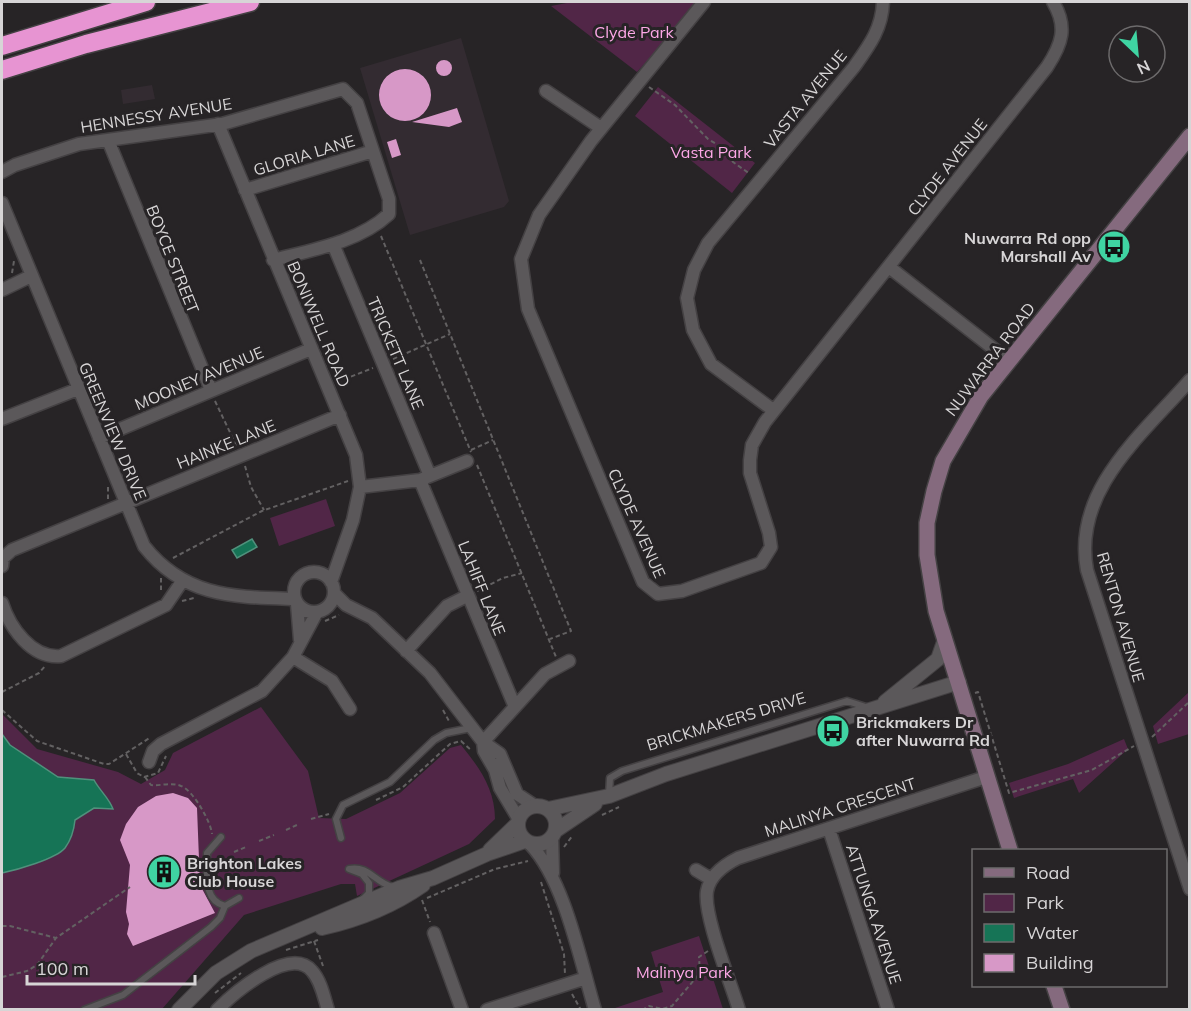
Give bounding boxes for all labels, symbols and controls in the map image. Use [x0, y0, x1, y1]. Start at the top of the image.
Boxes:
park label: Clyde Park [594, 22, 674, 42]
north arrow [1107, 24, 1167, 84]
street label: VASTA AVENUE [759, 46, 851, 152]
text: N [1134, 56, 1153, 79]
street label: HENNESSY AVENUE [79, 93, 233, 137]
street label: CLYDE AVENUE [903, 114, 991, 220]
street label: GLORIA LANE [251, 130, 357, 180]
park label: Vasta Park [671, 142, 752, 162]
street label: BOYCE STREET [142, 202, 204, 316]
place label: Nuwarra Rd opp Marshall Av [964, 228, 1091, 266]
bus stop icon: Nuwarra Rd opp Marshall Av [1096, 229, 1132, 265]
street label: BONIWELL ROAD [283, 258, 355, 390]
street label: TRICKETT LANE [363, 294, 429, 412]
street label: NUWARRA ROAD [941, 298, 1039, 420]
street label: MOONEY AVENUE [132, 342, 266, 414]
street label: GREENVIEW DRIVE [75, 359, 151, 503]
street label: HAINKE LANE [173, 415, 279, 473]
street label: CLYDE AVENUE [604, 465, 670, 581]
street label: LAHIFF LANE [454, 538, 510, 638]
street label: RENTON AVENUE [1093, 550, 1149, 684]
street label: BRICKMAKERS DRIVE [644, 687, 808, 755]
place label: Brickmakers Dr after Nuwarra Rd [856, 712, 990, 750]
bus stop icon: Brickmakers Dr after Nuwarra Rd [815, 713, 851, 749]
street label: MALINYA CRESCENT [762, 773, 919, 841]
street label: ATTUNGA AVENUE [842, 842, 906, 986]
legend [972, 849, 1167, 987]
place label: Brighton Lakes Club House [187, 853, 302, 891]
building icon: Brighton Lakes Club House [146, 854, 182, 890]
text: Road [1026, 861, 1070, 884]
text: Park [1026, 891, 1065, 914]
text: Water [1026, 921, 1079, 944]
scale bar [27, 948, 195, 986]
text: Building [1026, 951, 1094, 974]
text: 100 m [36, 957, 89, 980]
park label: Malinya Park [636, 962, 733, 982]

